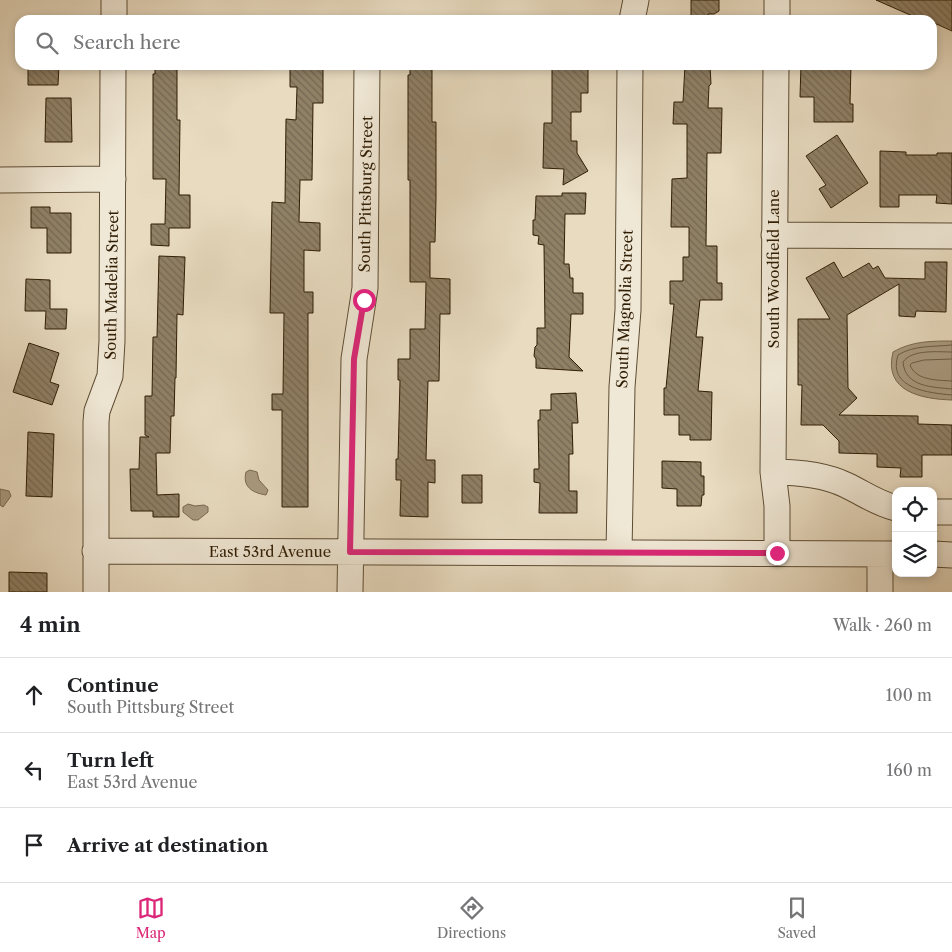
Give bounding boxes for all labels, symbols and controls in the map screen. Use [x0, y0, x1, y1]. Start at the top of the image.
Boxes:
search box [15, 15, 937, 70]
icon: search [33, 29, 61, 57]
text: Search here [73, 31, 181, 54]
street label: South Pittsburg Street [355, 115, 376, 272]
street label: South Woodfield Lane [764, 189, 783, 349]
street label: South Madelia Street [101, 209, 122, 360]
street label: South Magnolia Street [612, 229, 637, 389]
route start [353, 289, 376, 312]
map controls [892, 487, 937, 577]
button: locate [892, 487, 937, 532]
button: layers [892, 532, 937, 577]
street label: East 53rd Avenue [209, 542, 331, 561]
route end [766, 542, 789, 565]
text: 4 min [20, 612, 81, 637]
text: Walk · 260 m [833, 615, 932, 635]
text: Continue [67, 674, 159, 697]
icon: ahead [20, 681, 48, 709]
text: 100 m [886, 685, 932, 705]
text: South Pittsburg Street [67, 697, 234, 717]
text: Turn left [67, 749, 154, 772]
icon: left [20, 756, 48, 784]
text: 160 m [887, 760, 932, 780]
text: East 53rd Avenue [67, 772, 198, 792]
icon: arrive [20, 831, 48, 859]
text: Arrive at destination [67, 834, 268, 857]
tab: Map [136, 894, 166, 942]
tab: Directions [437, 894, 506, 942]
tab: Saved [777, 894, 816, 942]

